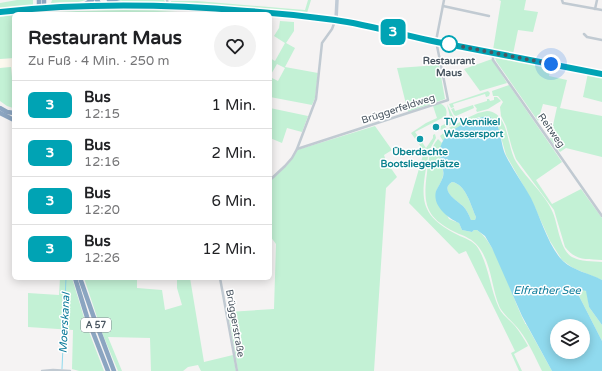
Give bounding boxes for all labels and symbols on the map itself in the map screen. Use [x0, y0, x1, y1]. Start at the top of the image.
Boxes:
line badge: 3 [380, 19, 406, 45]
marker: Restaurant Maus [440, 35, 458, 53]
your location [541, 54, 561, 74]
place label: Restaurant Maus [423, 55, 475, 79]
street label: Brüggerfeldweg [360, 91, 437, 127]
street label: Reitweg [535, 111, 567, 150]
place label: TV Vennikel Wassersport [443, 116, 503, 140]
marker: TV Vennikel Wassersport [431, 122, 441, 132]
marker: Überdachte Bootsliegeplätze [415, 134, 425, 144]
place label: Überdachte Bootsliegeplätze [381, 146, 460, 170]
water label: Elfrather See [513, 284, 582, 297]
street label: Brüggerstraße [223, 288, 247, 358]
water label: Moerskanal [56, 291, 73, 354]
road number: A 57 [81, 318, 111, 332]

